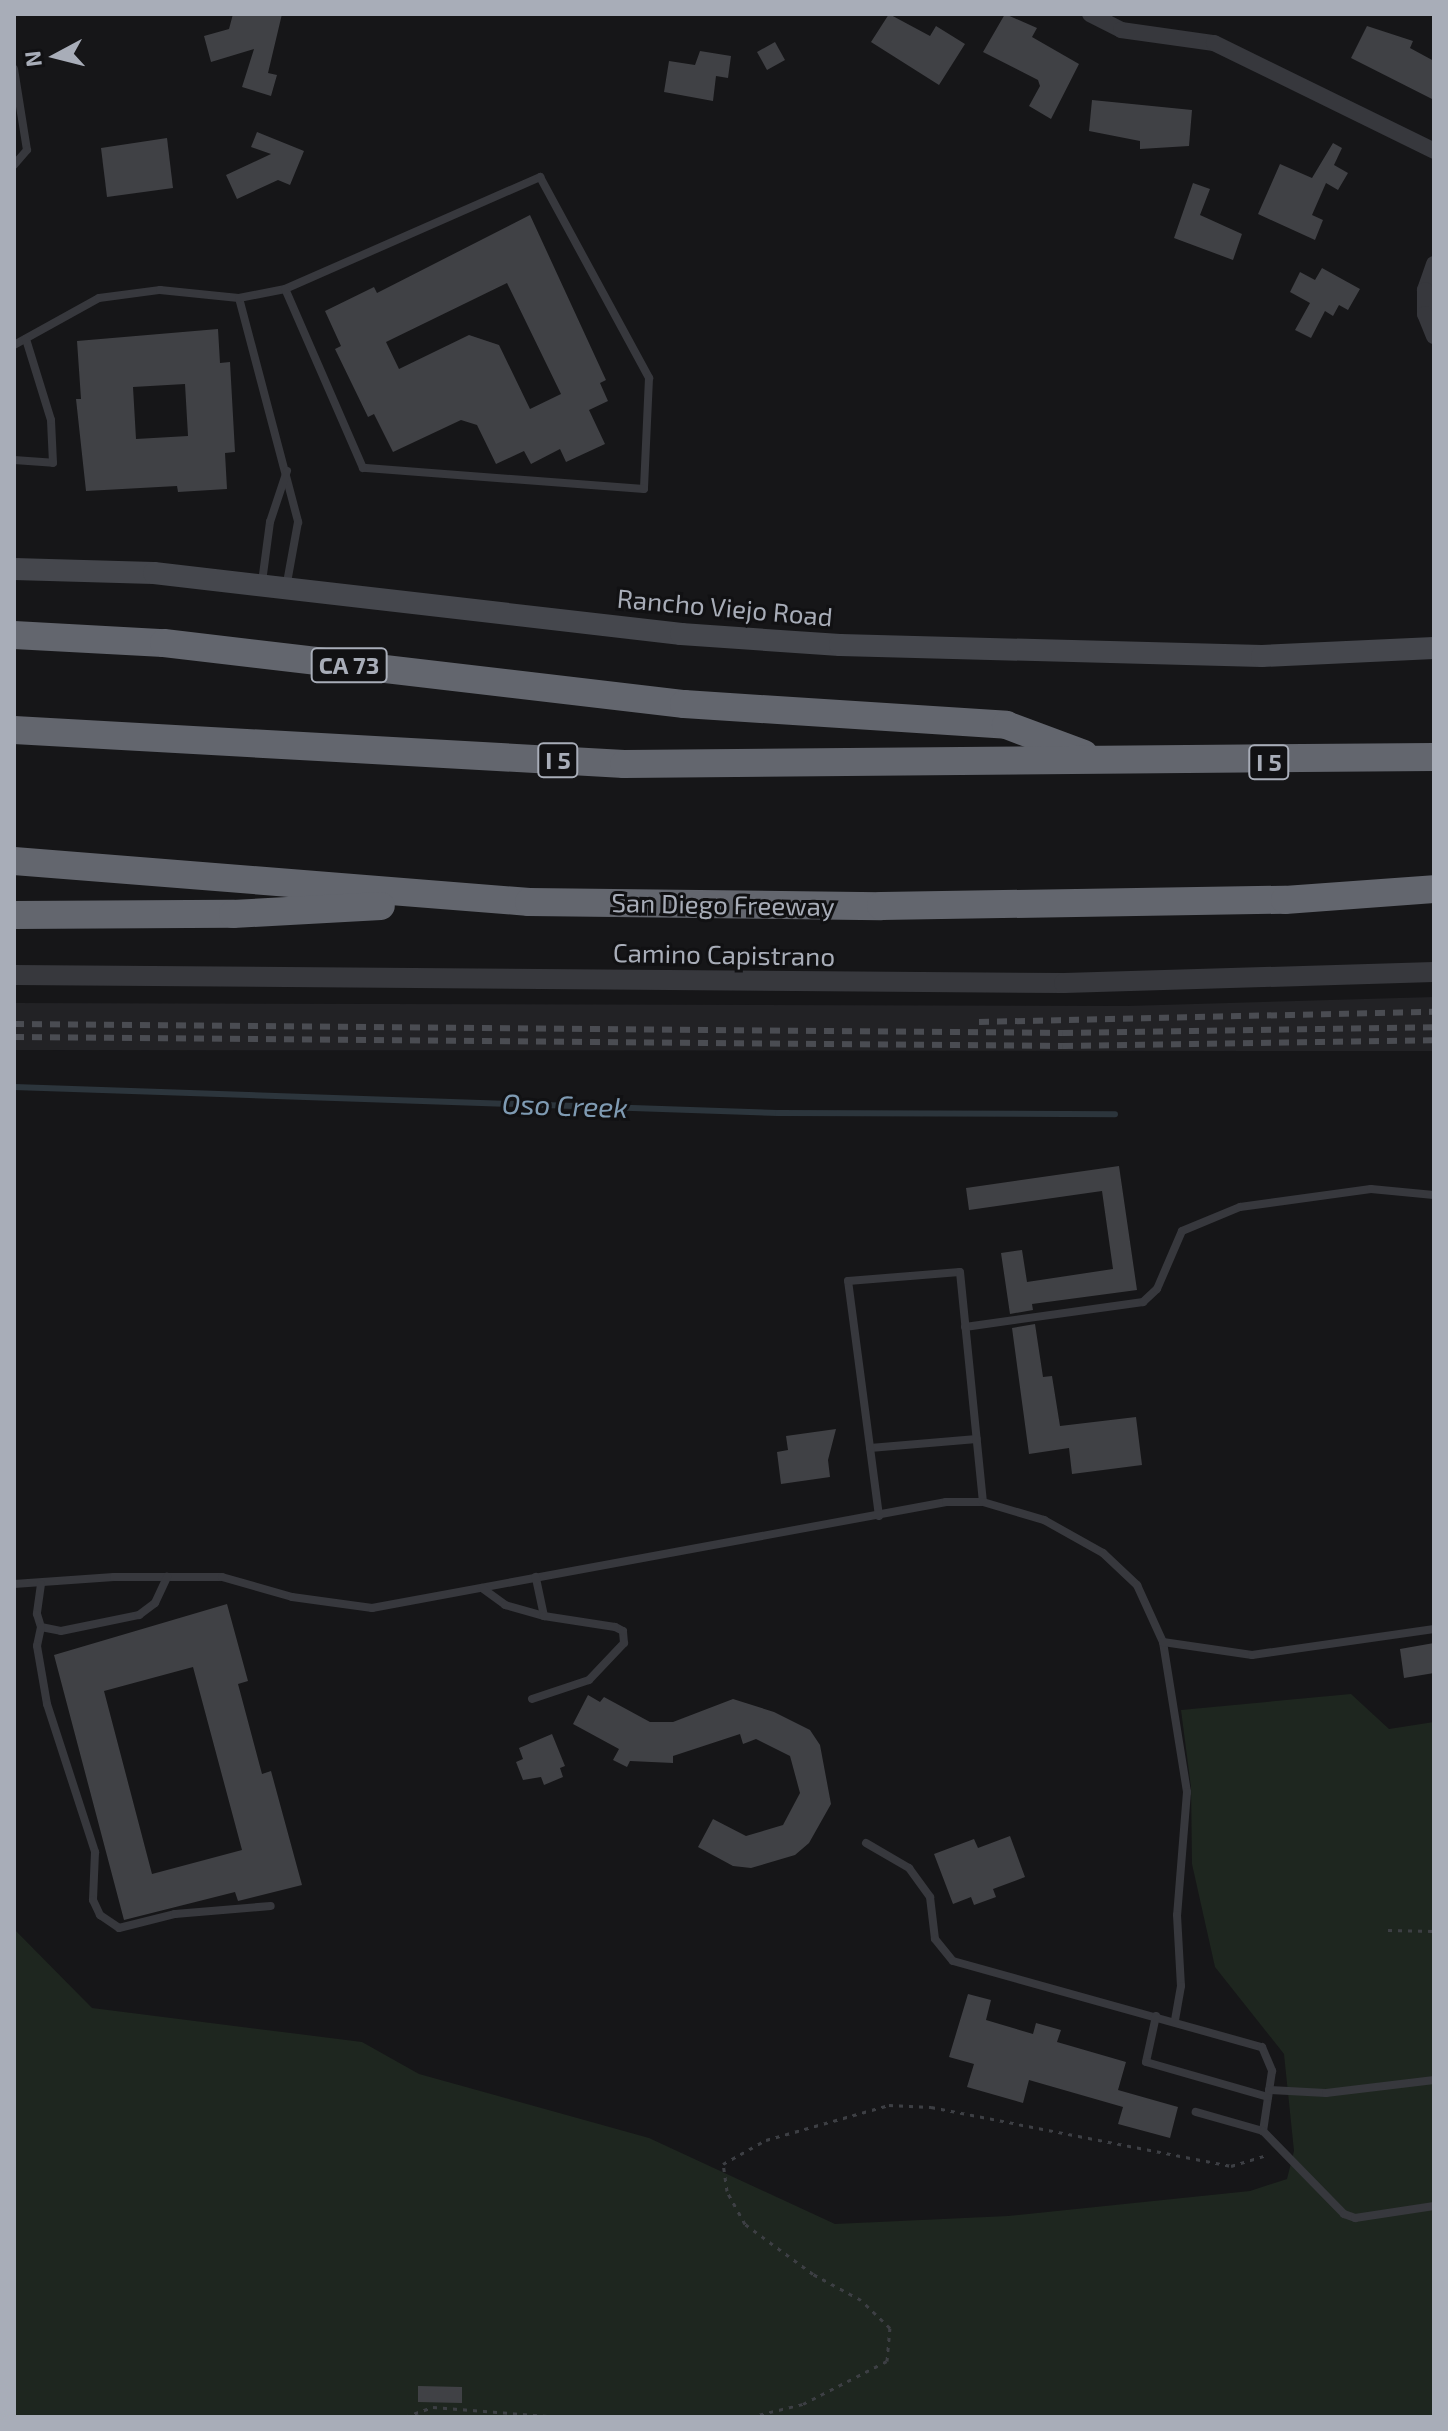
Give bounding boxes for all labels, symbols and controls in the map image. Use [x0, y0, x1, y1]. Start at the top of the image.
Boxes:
north arrow [16, 16, 96, 96]
text: N [18, 49, 46, 68]
street label: Rancho Viejo Road [616, 582, 834, 632]
road number: CA 73 [309, 645, 389, 685]
road number: I 5 [536, 740, 580, 780]
road number: I 5 [1247, 742, 1291, 782]
street label: San Diego Freeway [611, 886, 835, 922]
street label: Camino Capistrano [613, 936, 835, 972]
water label: Oso Creek [501, 1086, 629, 1124]

